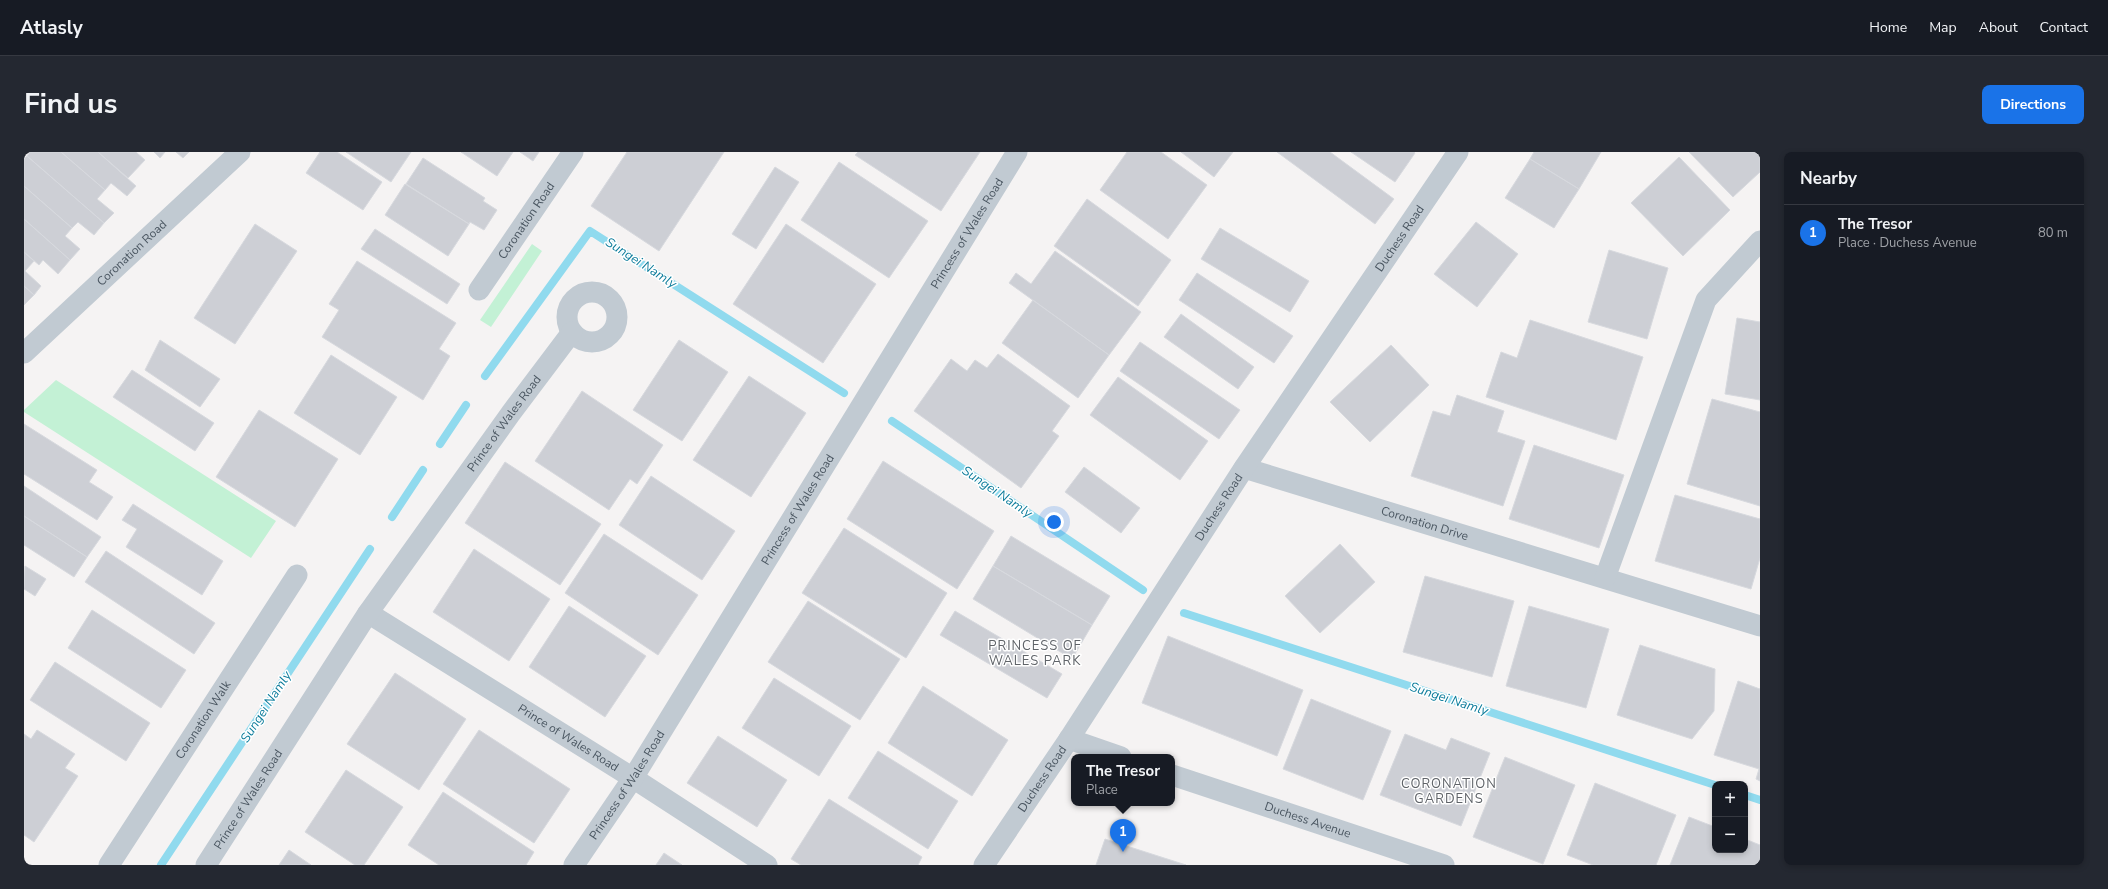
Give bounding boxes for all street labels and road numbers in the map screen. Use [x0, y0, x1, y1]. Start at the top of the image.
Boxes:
street label: Princess of Wales Road [927, 175, 1007, 292]
street label: Coronation Road [494, 179, 558, 262]
street label: Duchess Road [1371, 202, 1428, 275]
street label: Coronation Road [93, 216, 170, 289]
street label: Prince of Wales Road [464, 372, 545, 475]
street label: Princess of Wales Road [758, 451, 838, 568]
street label: Duchess Road [1191, 470, 1246, 544]
street label: Coronation Drive [1379, 502, 1470, 544]
street label: Coronation Walk [172, 677, 235, 762]
street label: Prince of Wales Road [515, 700, 622, 775]
street label: Princess of Wales Road [586, 727, 668, 843]
street label: Duchess Road [1014, 742, 1070, 815]
street label: Prince of Wales Road [210, 746, 286, 852]
street label: Duchess Avenue [1263, 798, 1353, 842]

